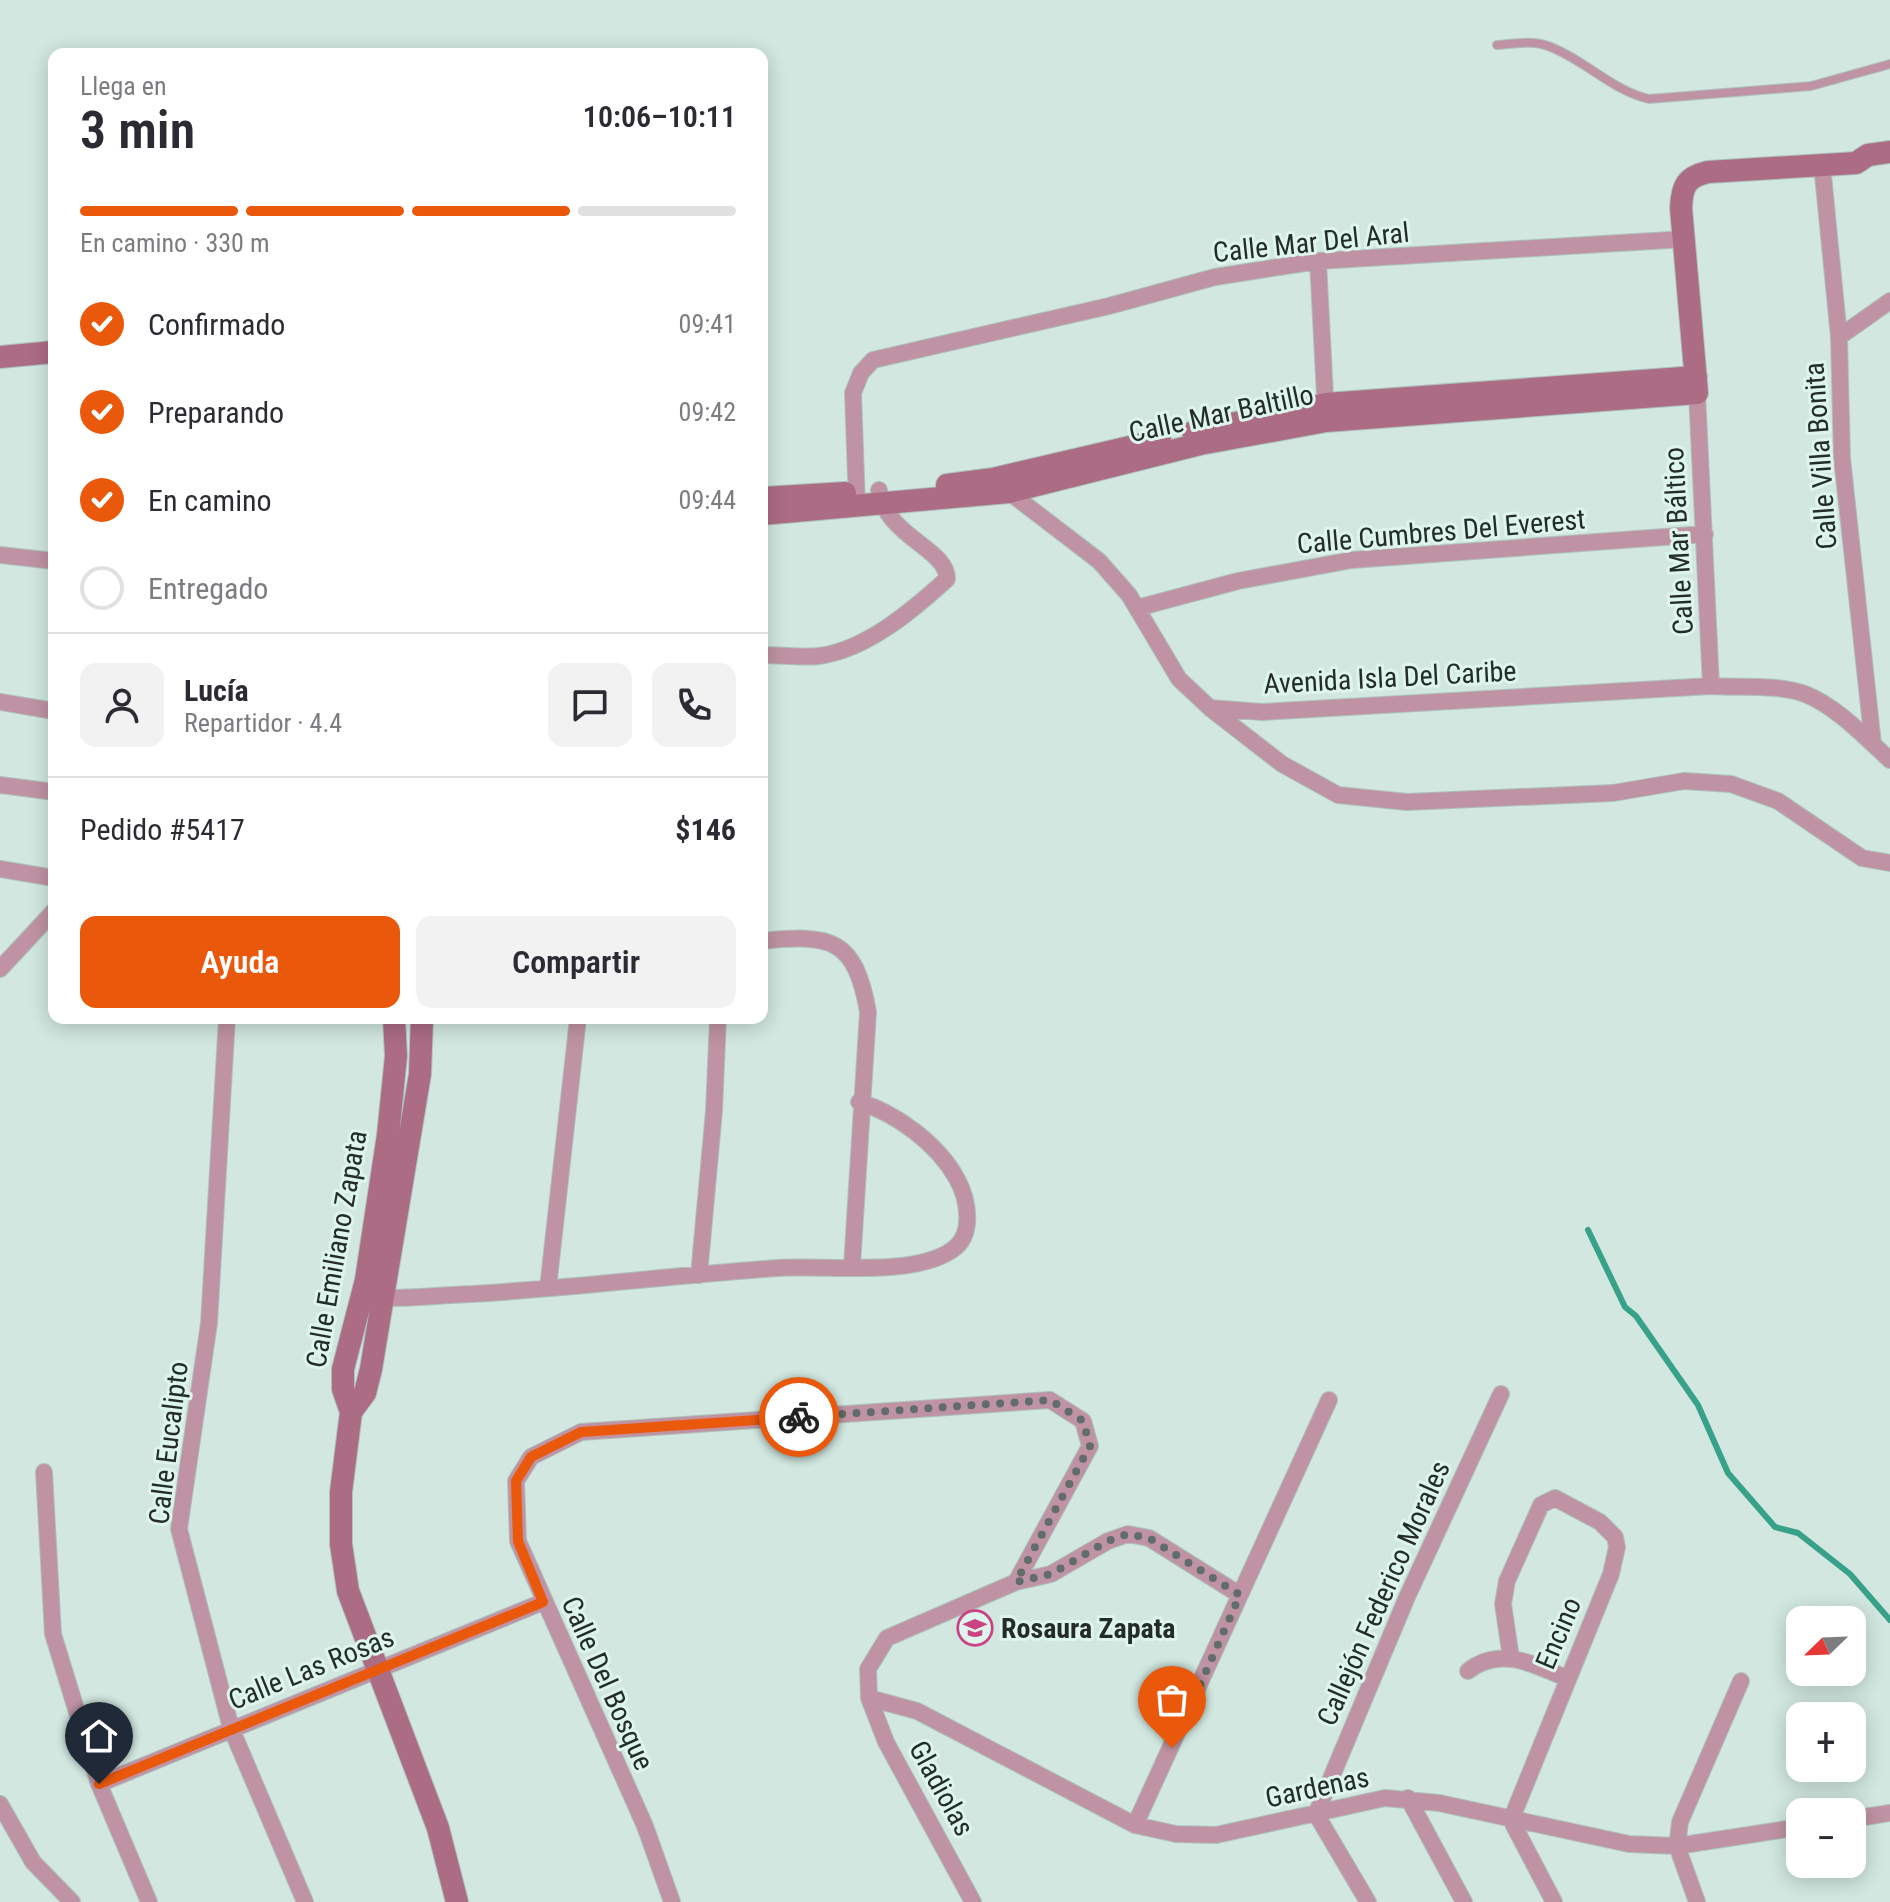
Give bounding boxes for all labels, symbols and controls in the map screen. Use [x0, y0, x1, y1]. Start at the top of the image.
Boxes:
text: Llega en [80, 71, 167, 101]
text: 10:06–10:11 [583, 99, 736, 134]
text: 3 min [80, 100, 195, 161]
street label: Calle Mar Del Aral [1211, 216, 1411, 269]
text: En camino · 330 m [80, 228, 269, 258]
icon: check [80, 302, 124, 346]
text: Confirmado [148, 307, 285, 342]
text: 09:41 [679, 309, 736, 339]
street label: Calle Villa Bonita [1797, 361, 1843, 551]
street label: Calle Mar Baltillo [1126, 378, 1316, 449]
icon: check [80, 390, 124, 434]
text: Preparando [148, 395, 284, 430]
text: 09:42 [679, 397, 736, 427]
street label: Calle Mar Báltico [1657, 446, 1700, 636]
icon: check [80, 478, 124, 522]
text: En camino [148, 483, 272, 518]
text: 09:44 [679, 485, 736, 515]
street label: Calle Cumbres Del Everest [1295, 502, 1587, 561]
text: Entregado [148, 571, 268, 606]
street label: Avenida Isla Del Caribe [1263, 654, 1517, 701]
button: person [80, 663, 164, 747]
button: chat [548, 663, 632, 747]
button: phone [652, 663, 736, 747]
text: Lucía [184, 673, 249, 708]
text: Repartidor · 4.4 [184, 708, 342, 738]
text: Pedido #5417 [80, 812, 245, 847]
text: $146 [675, 812, 736, 847]
button: Ayuda [80, 916, 400, 1008]
button: Compartir [416, 916, 736, 1008]
street label: Calle Emiliano Zapata [299, 1128, 374, 1370]
street label: Calle Eucalipto [142, 1360, 195, 1526]
courier [759, 1377, 839, 1457]
icon: bike [777, 1395, 821, 1439]
street label: Callejón Federico Morales [1310, 1456, 1457, 1731]
street label: Calle Del Bosque [555, 1591, 661, 1775]
street label: Encino [1529, 1592, 1588, 1674]
north arrow [1786, 1606, 1866, 1686]
map controls [1786, 1606, 1866, 1878]
school or university icon: Rosaura Zapata [956, 1609, 994, 1647]
place label: Rosaura Zapata [1001, 1612, 1175, 1645]
street label: Calle Las Rosas [224, 1620, 399, 1717]
pin [1138, 1666, 1206, 1748]
icon: bag [1150, 1678, 1194, 1722]
pin [65, 1702, 133, 1784]
button: + [1786, 1702, 1866, 1782]
icon: home [77, 1714, 121, 1758]
street label: Gladiolas [902, 1735, 981, 1841]
street label: Gardenas [1262, 1760, 1372, 1815]
button: − [1786, 1798, 1866, 1878]

